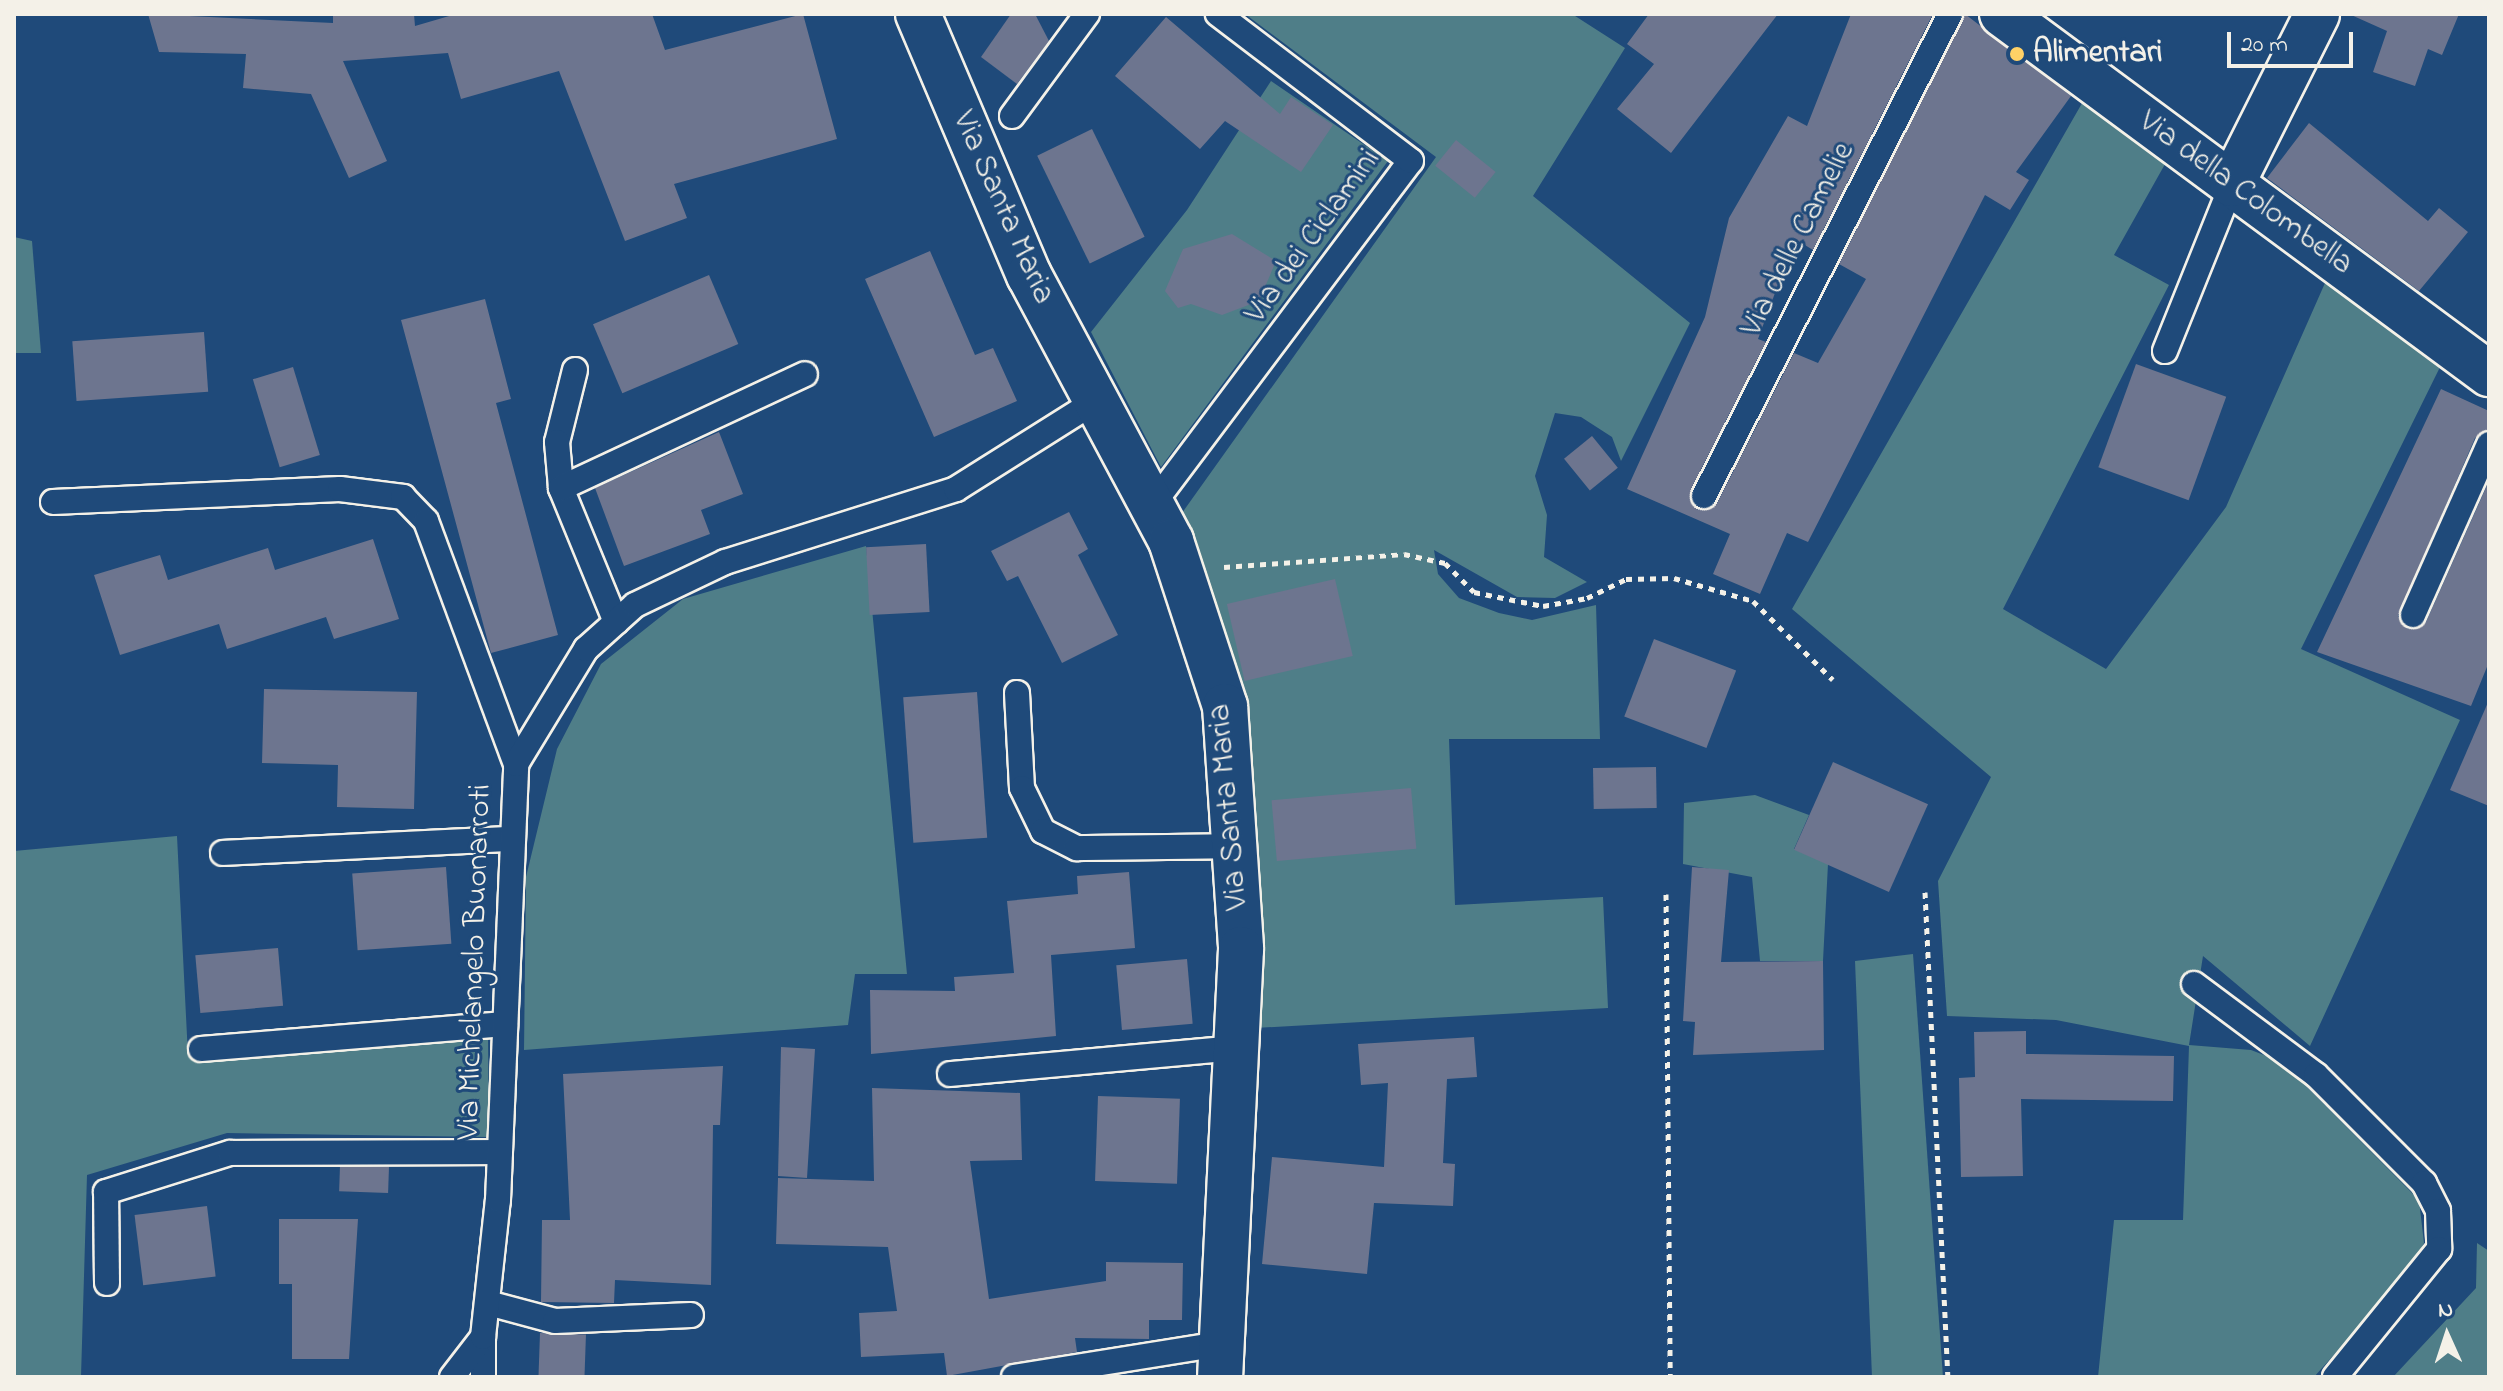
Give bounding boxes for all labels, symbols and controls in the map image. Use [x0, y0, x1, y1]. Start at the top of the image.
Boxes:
scale bar [2231, 16, 2357, 66]
text: 20 m [2241, 28, 2288, 63]
place label: Alimentari [2033, 35, 2163, 73]
marker: Alimentari [2008, 45, 2026, 63]
street label: Via della Colombella [2130, 103, 2360, 285]
street label: Via Santa Maria [942, 106, 1062, 310]
street label: Via delle Camelie [1734, 137, 1864, 343]
street label: Via dei Ciclamini [1238, 142, 1390, 332]
street label: Via Santa Maria [1202, 702, 1258, 912]
street label: Via Michelangelo Buonarroti [451, 783, 501, 1141]
north arrow [2407, 1295, 2487, 1375]
text: N [2437, 1295, 2454, 1327]

